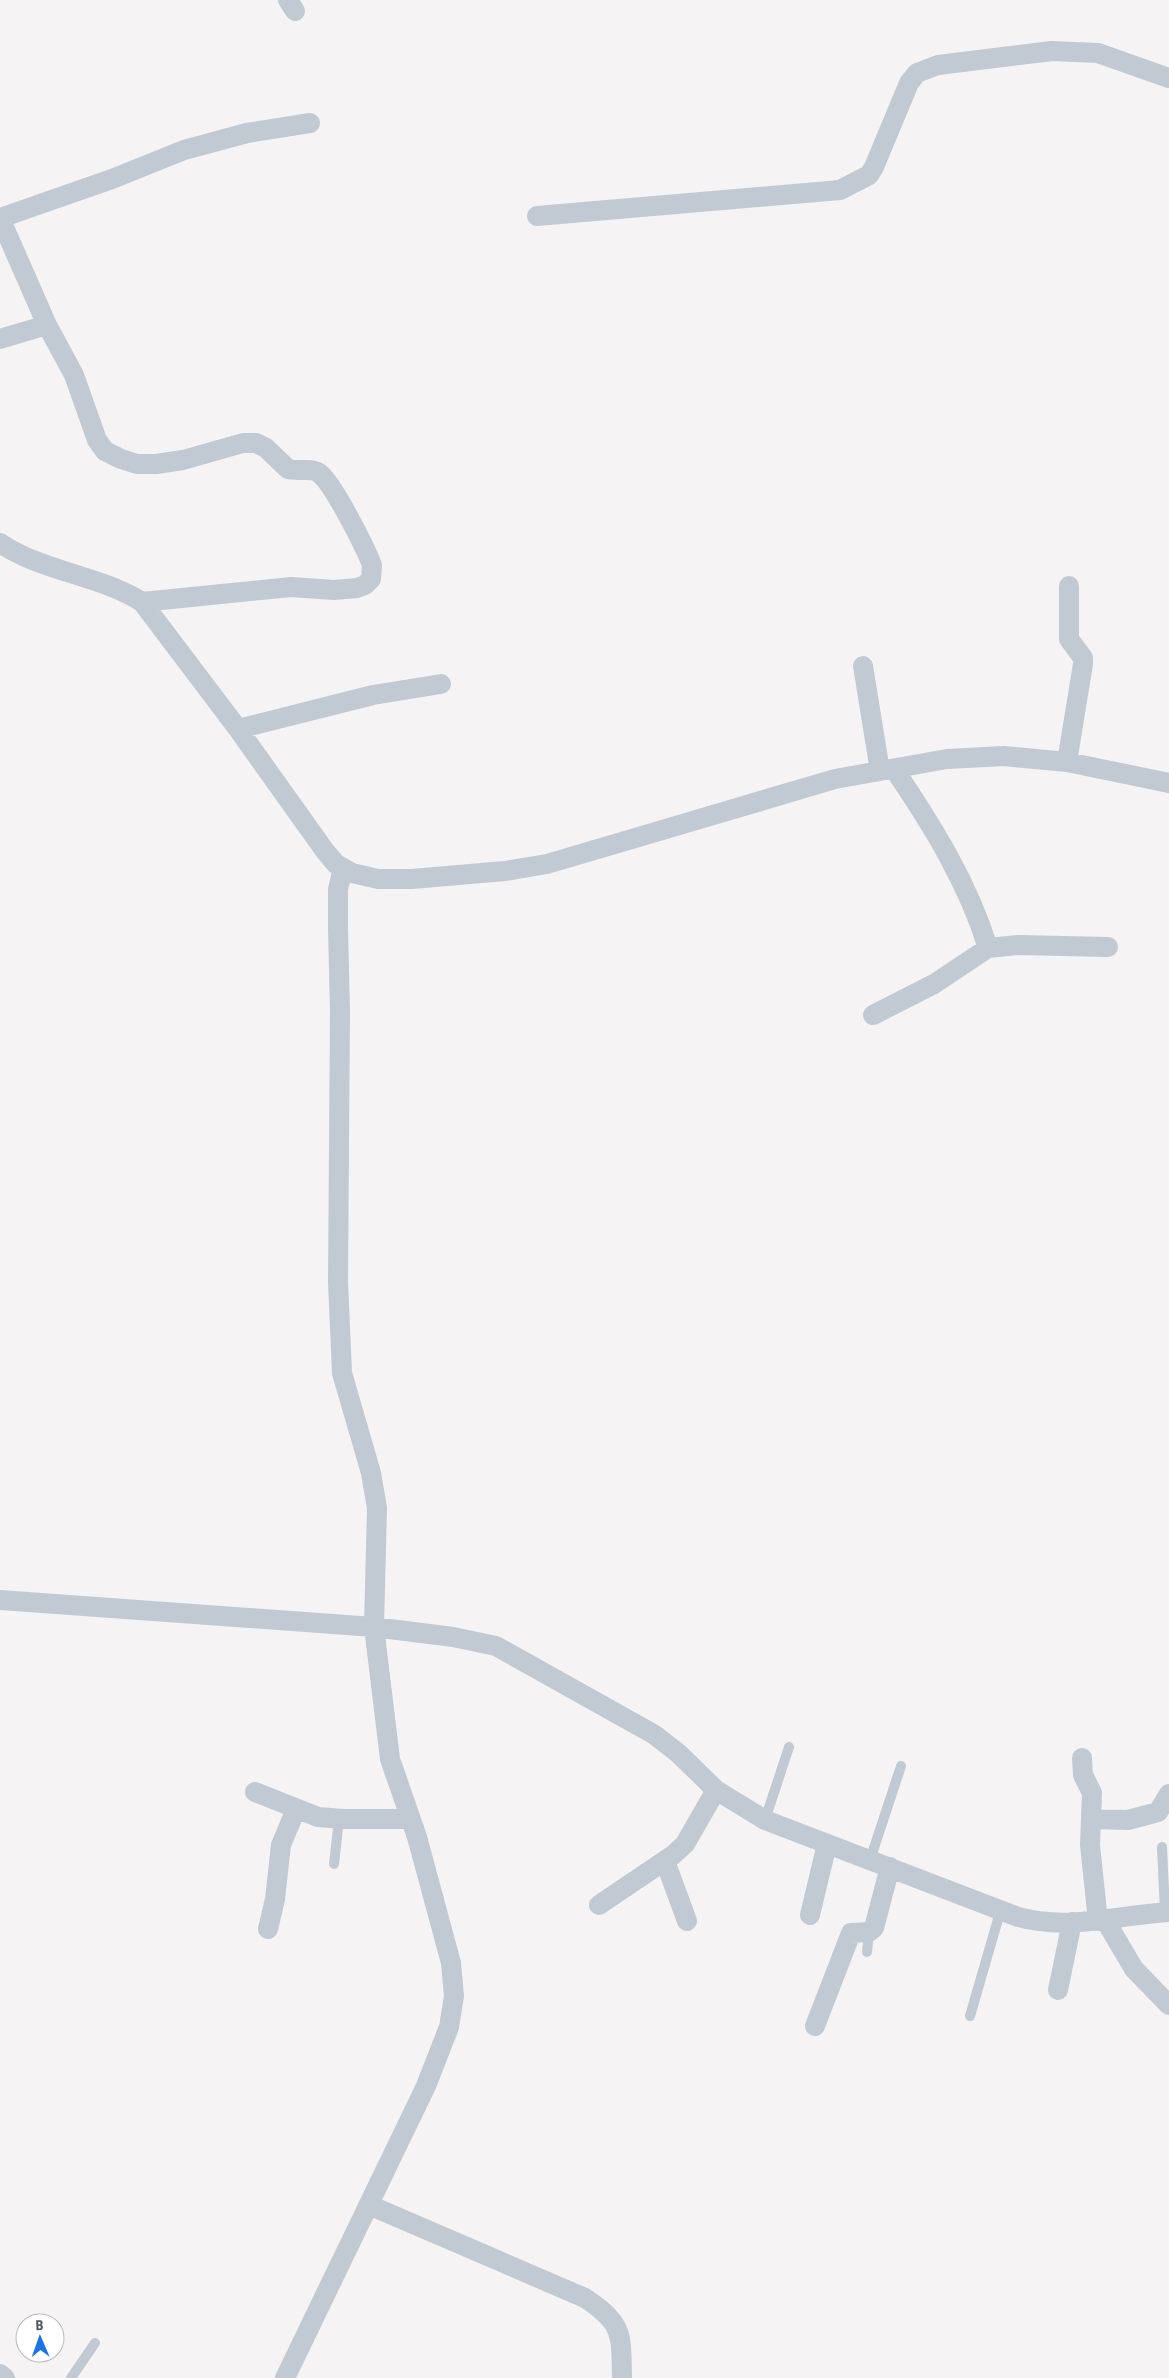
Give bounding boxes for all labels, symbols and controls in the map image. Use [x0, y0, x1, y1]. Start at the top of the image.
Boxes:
north arrow [15, 2313, 65, 2363]
text: B [35, 2317, 44, 2333]

